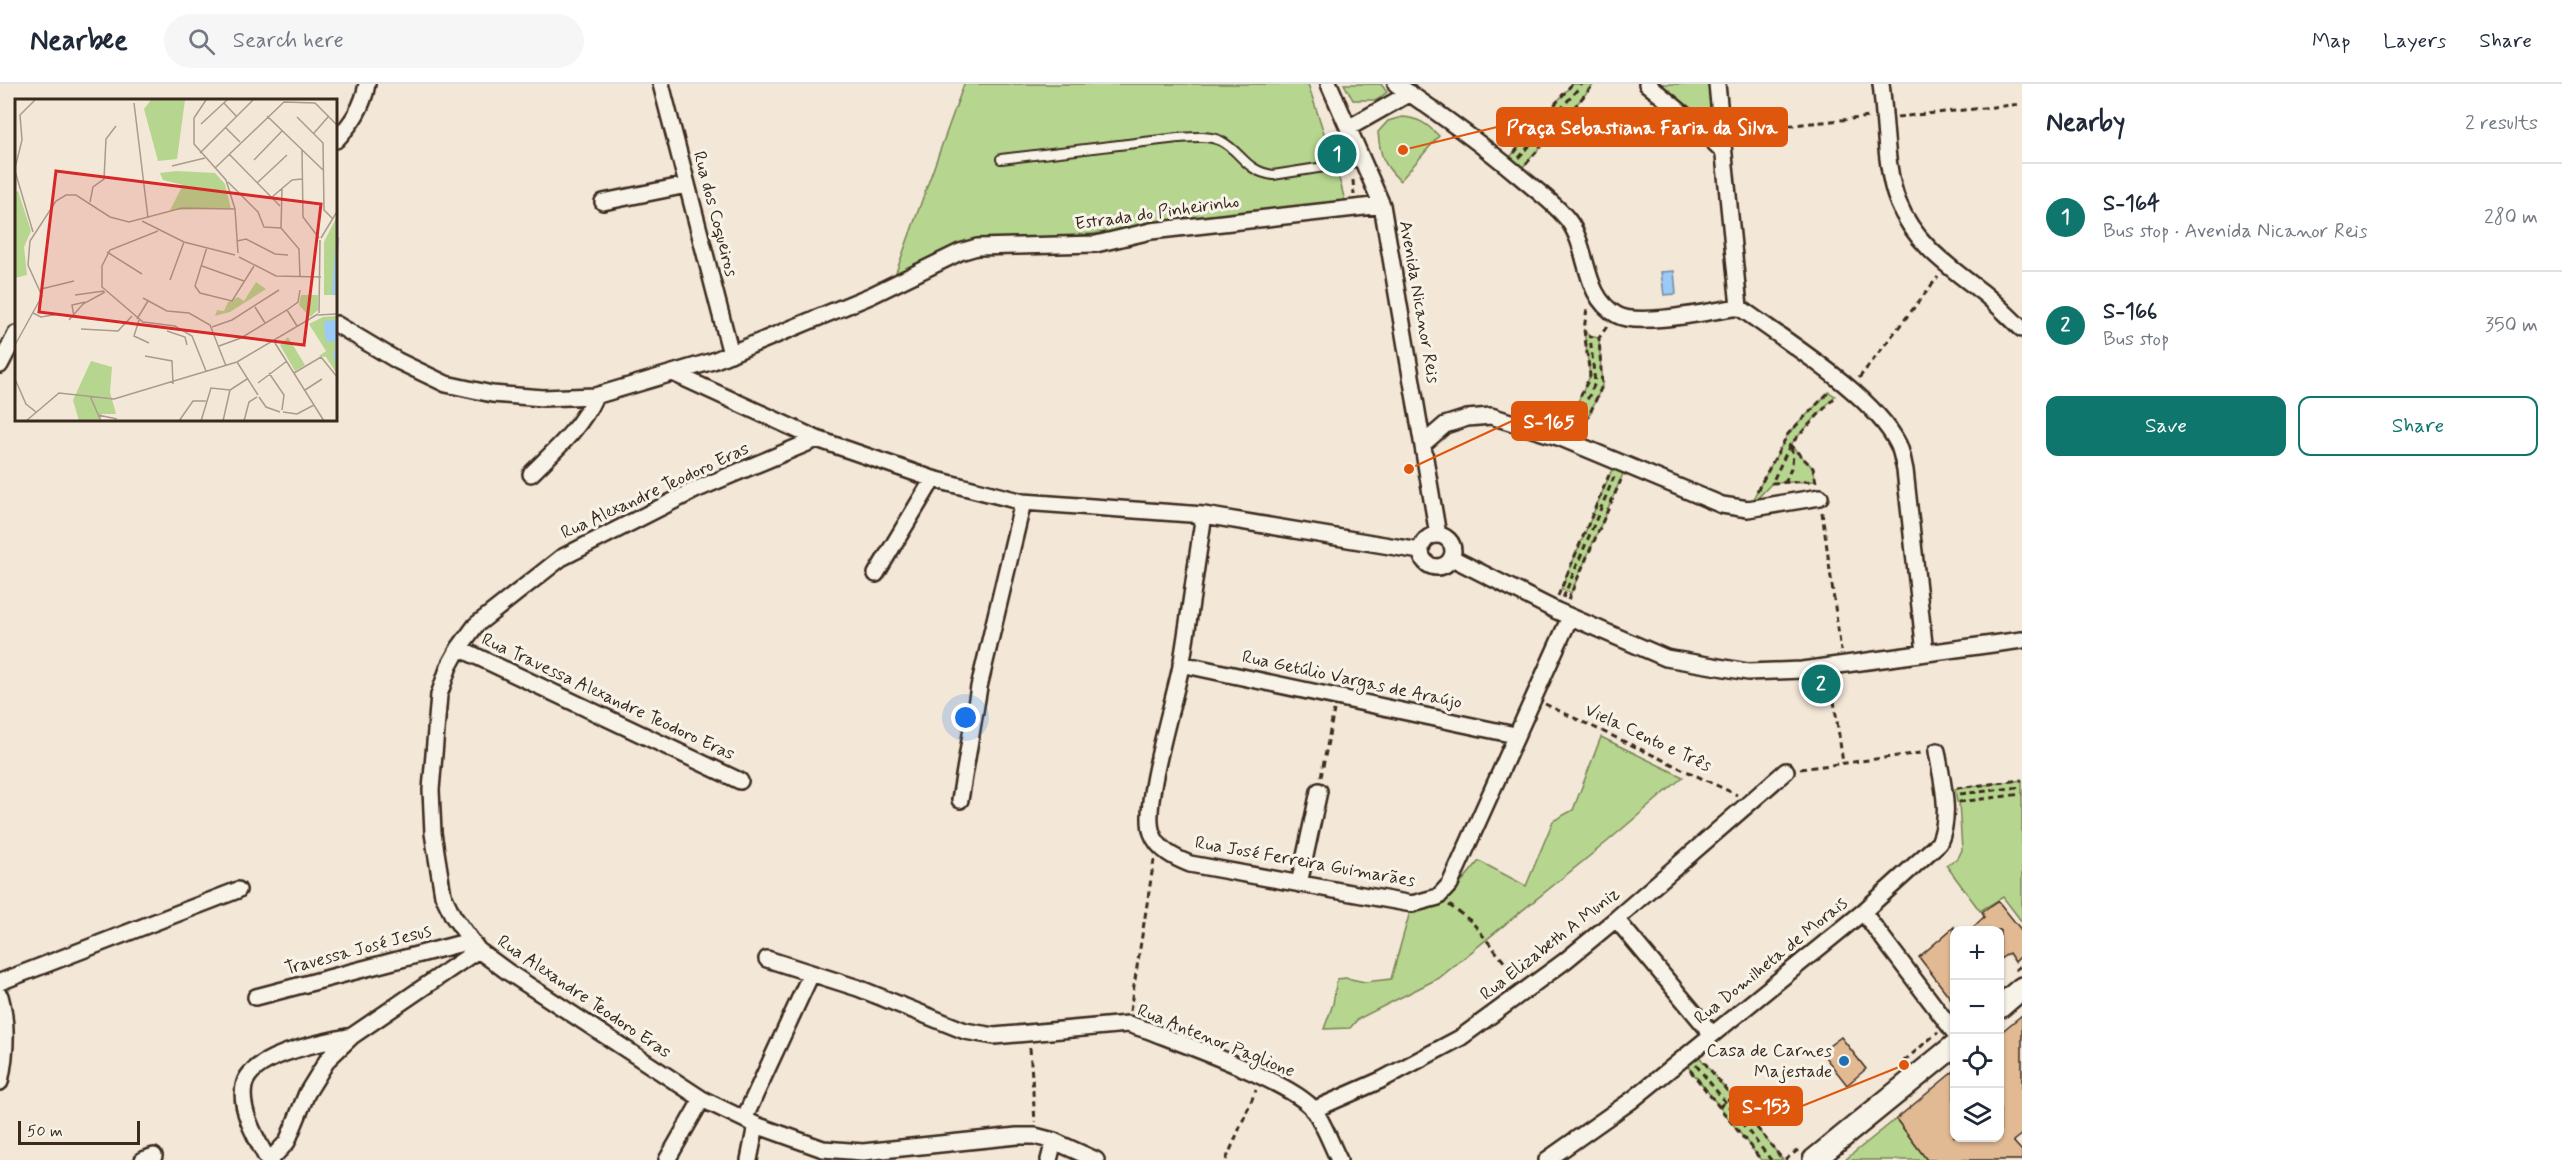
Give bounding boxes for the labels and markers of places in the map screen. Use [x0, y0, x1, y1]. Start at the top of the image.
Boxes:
callout: Praça Sebastiana Faria da Silva [1497, 108, 1787, 146]
pin: 1 [1318, 132, 1356, 176]
callout: S-165 [1512, 402, 1587, 440]
pin: 2 [1802, 662, 1840, 706]
place label: Casa de Carnes Majestade [1706, 1039, 1832, 1084]
marker: Casa de Carnes Majestade [1837, 1054, 1851, 1068]
callout: S-153 [1730, 1087, 1802, 1125]

